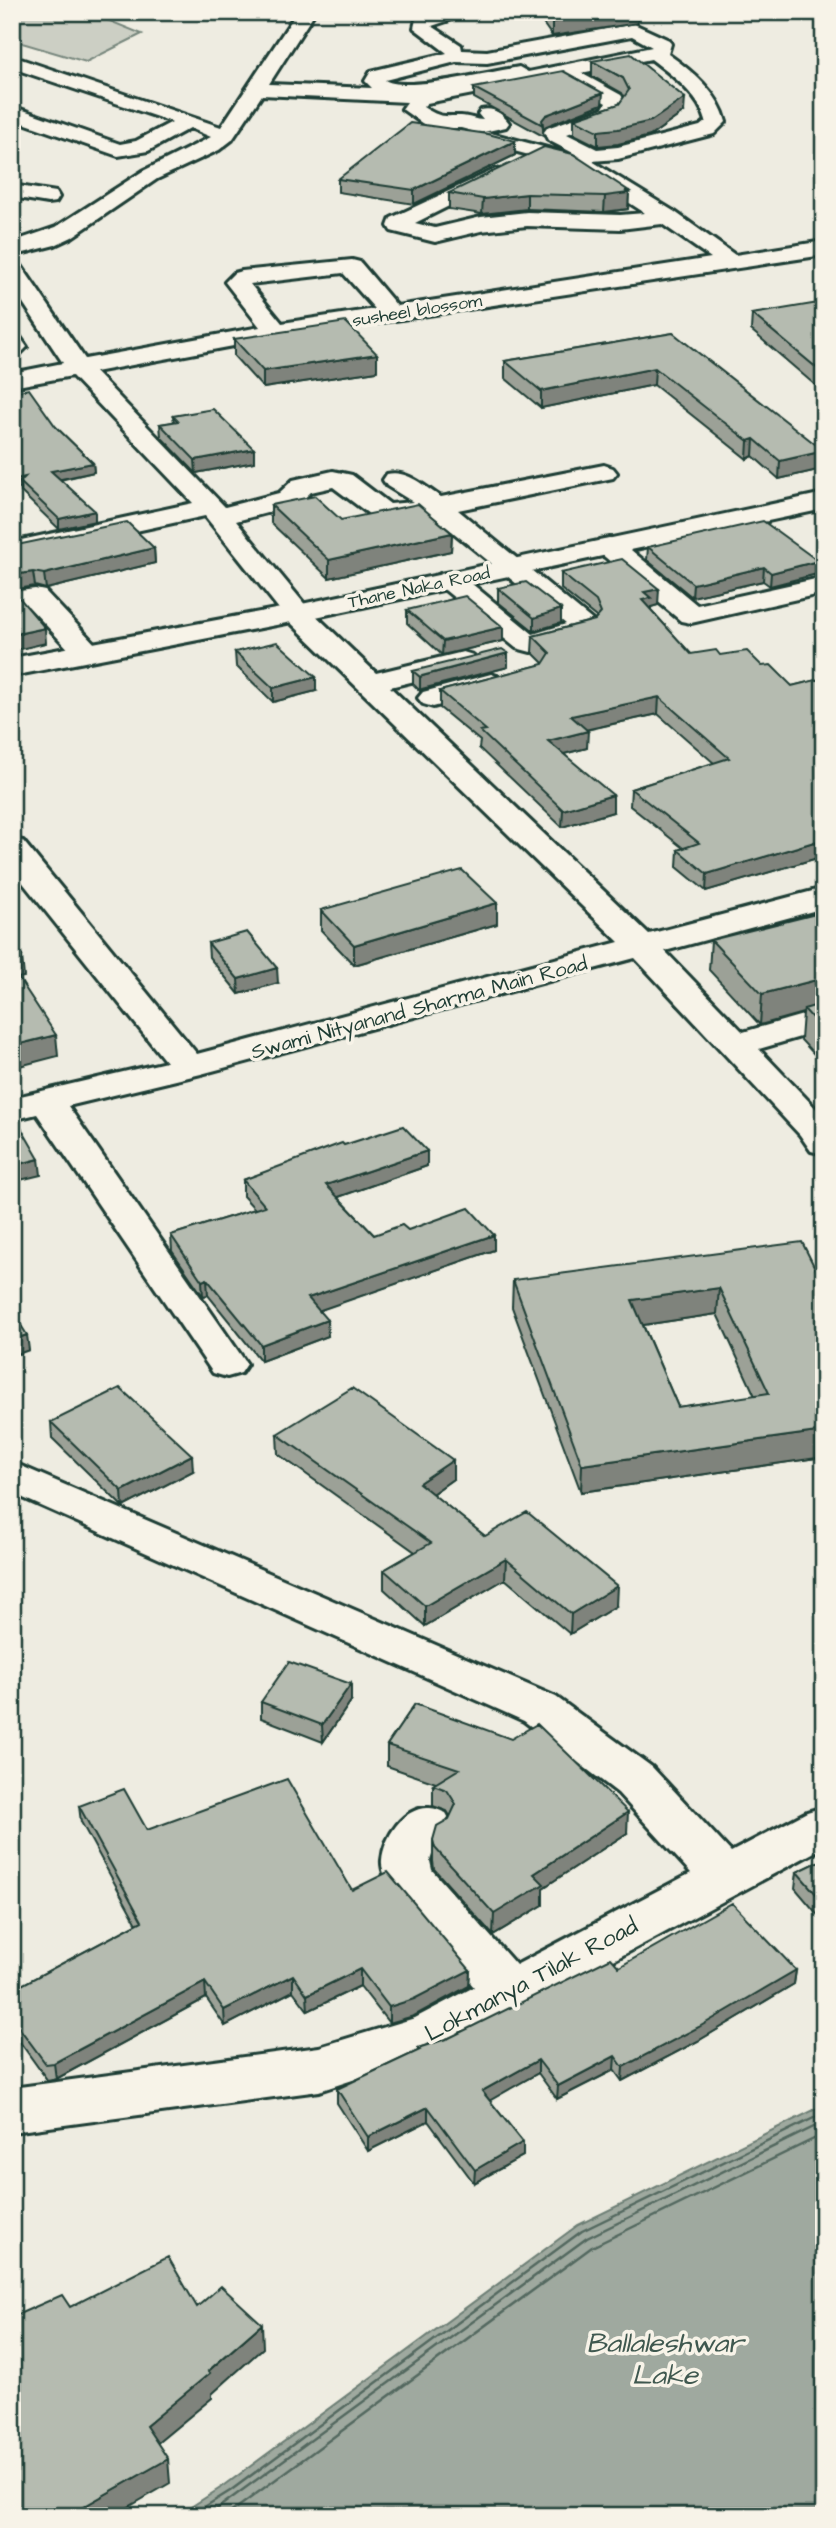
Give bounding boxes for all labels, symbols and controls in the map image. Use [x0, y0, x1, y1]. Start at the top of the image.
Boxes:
street label: susheel blossom [350, 288, 484, 333]
street label: Thane Naka Road [346, 560, 492, 615]
street label: Swami Nityanand Sharma Main Road [248, 949, 591, 1068]
street label: Lokmanya Tilak Road [419, 1909, 644, 2051]
water label: Ballaleshwar Lake [586, 2324, 746, 2395]

